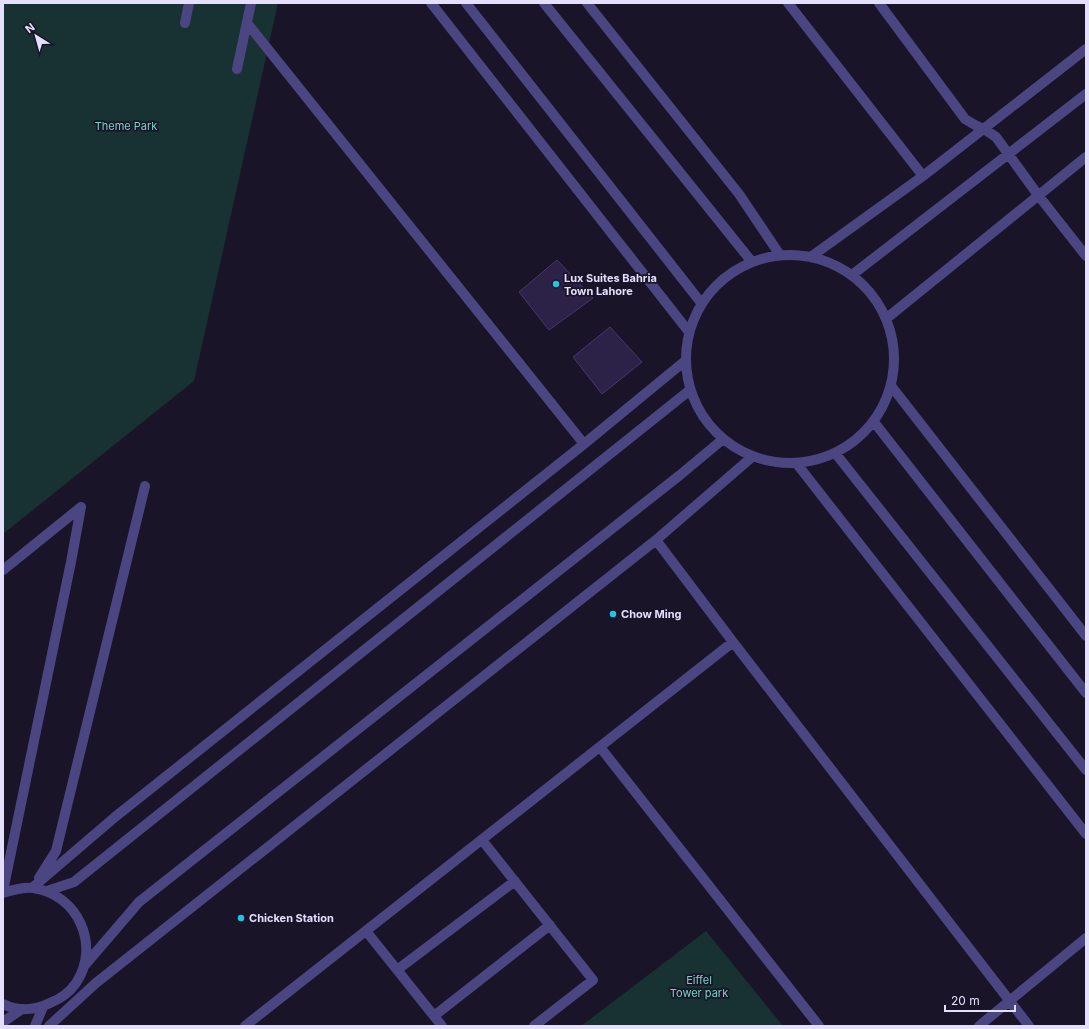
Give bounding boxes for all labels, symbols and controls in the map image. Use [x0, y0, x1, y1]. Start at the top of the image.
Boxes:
north arrow [16, 16, 56, 56]
text: N [22, 20, 38, 36]
park label: Theme Park [95, 119, 157, 133]
place label: Lux Suites Bahria Town Lahore [564, 271, 657, 298]
marker: Lux Suites Bahria Town Lahore [551, 279, 561, 289]
place label: Chow Ming [621, 607, 682, 621]
marker: Chow Ming [608, 609, 618, 619]
place label: Chicken Station [249, 911, 334, 925]
marker: Chicken Station [236, 913, 246, 923]
park label: Eiffel Tower park [670, 973, 728, 1000]
scale bar [945, 987, 1015, 1013]
text: 20 m [951, 993, 980, 1008]

